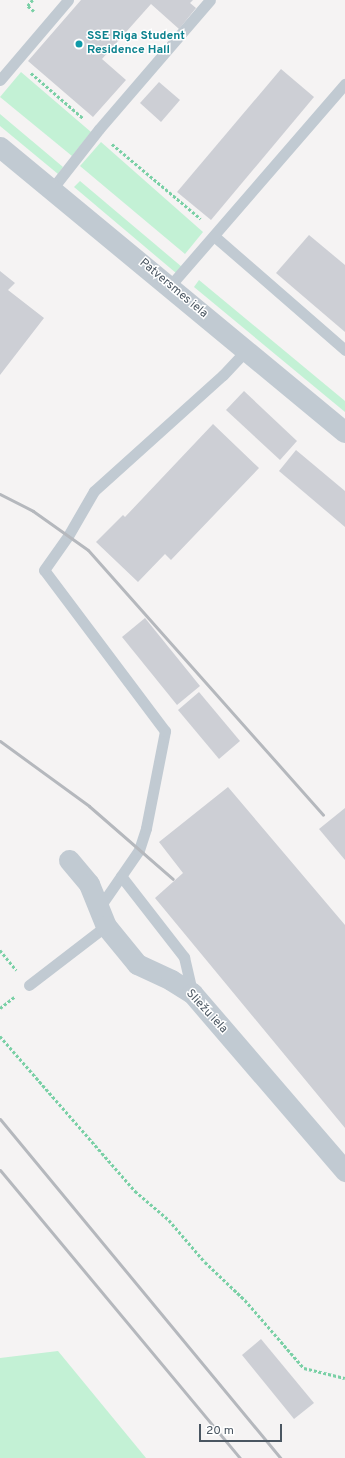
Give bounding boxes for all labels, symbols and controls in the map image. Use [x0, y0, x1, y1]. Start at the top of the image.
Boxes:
place label: SSE Riga Student Residence Hall [87, 30, 185, 58]
marker: SSE Riga Student Residence Hall [74, 39, 84, 49]
street label: Patversmes iela [136, 256, 210, 322]
street label: Sliežu iela [182, 987, 230, 1037]
scale bar [201, 1416, 284, 1442]
text: 20 m [206, 1423, 234, 1439]

